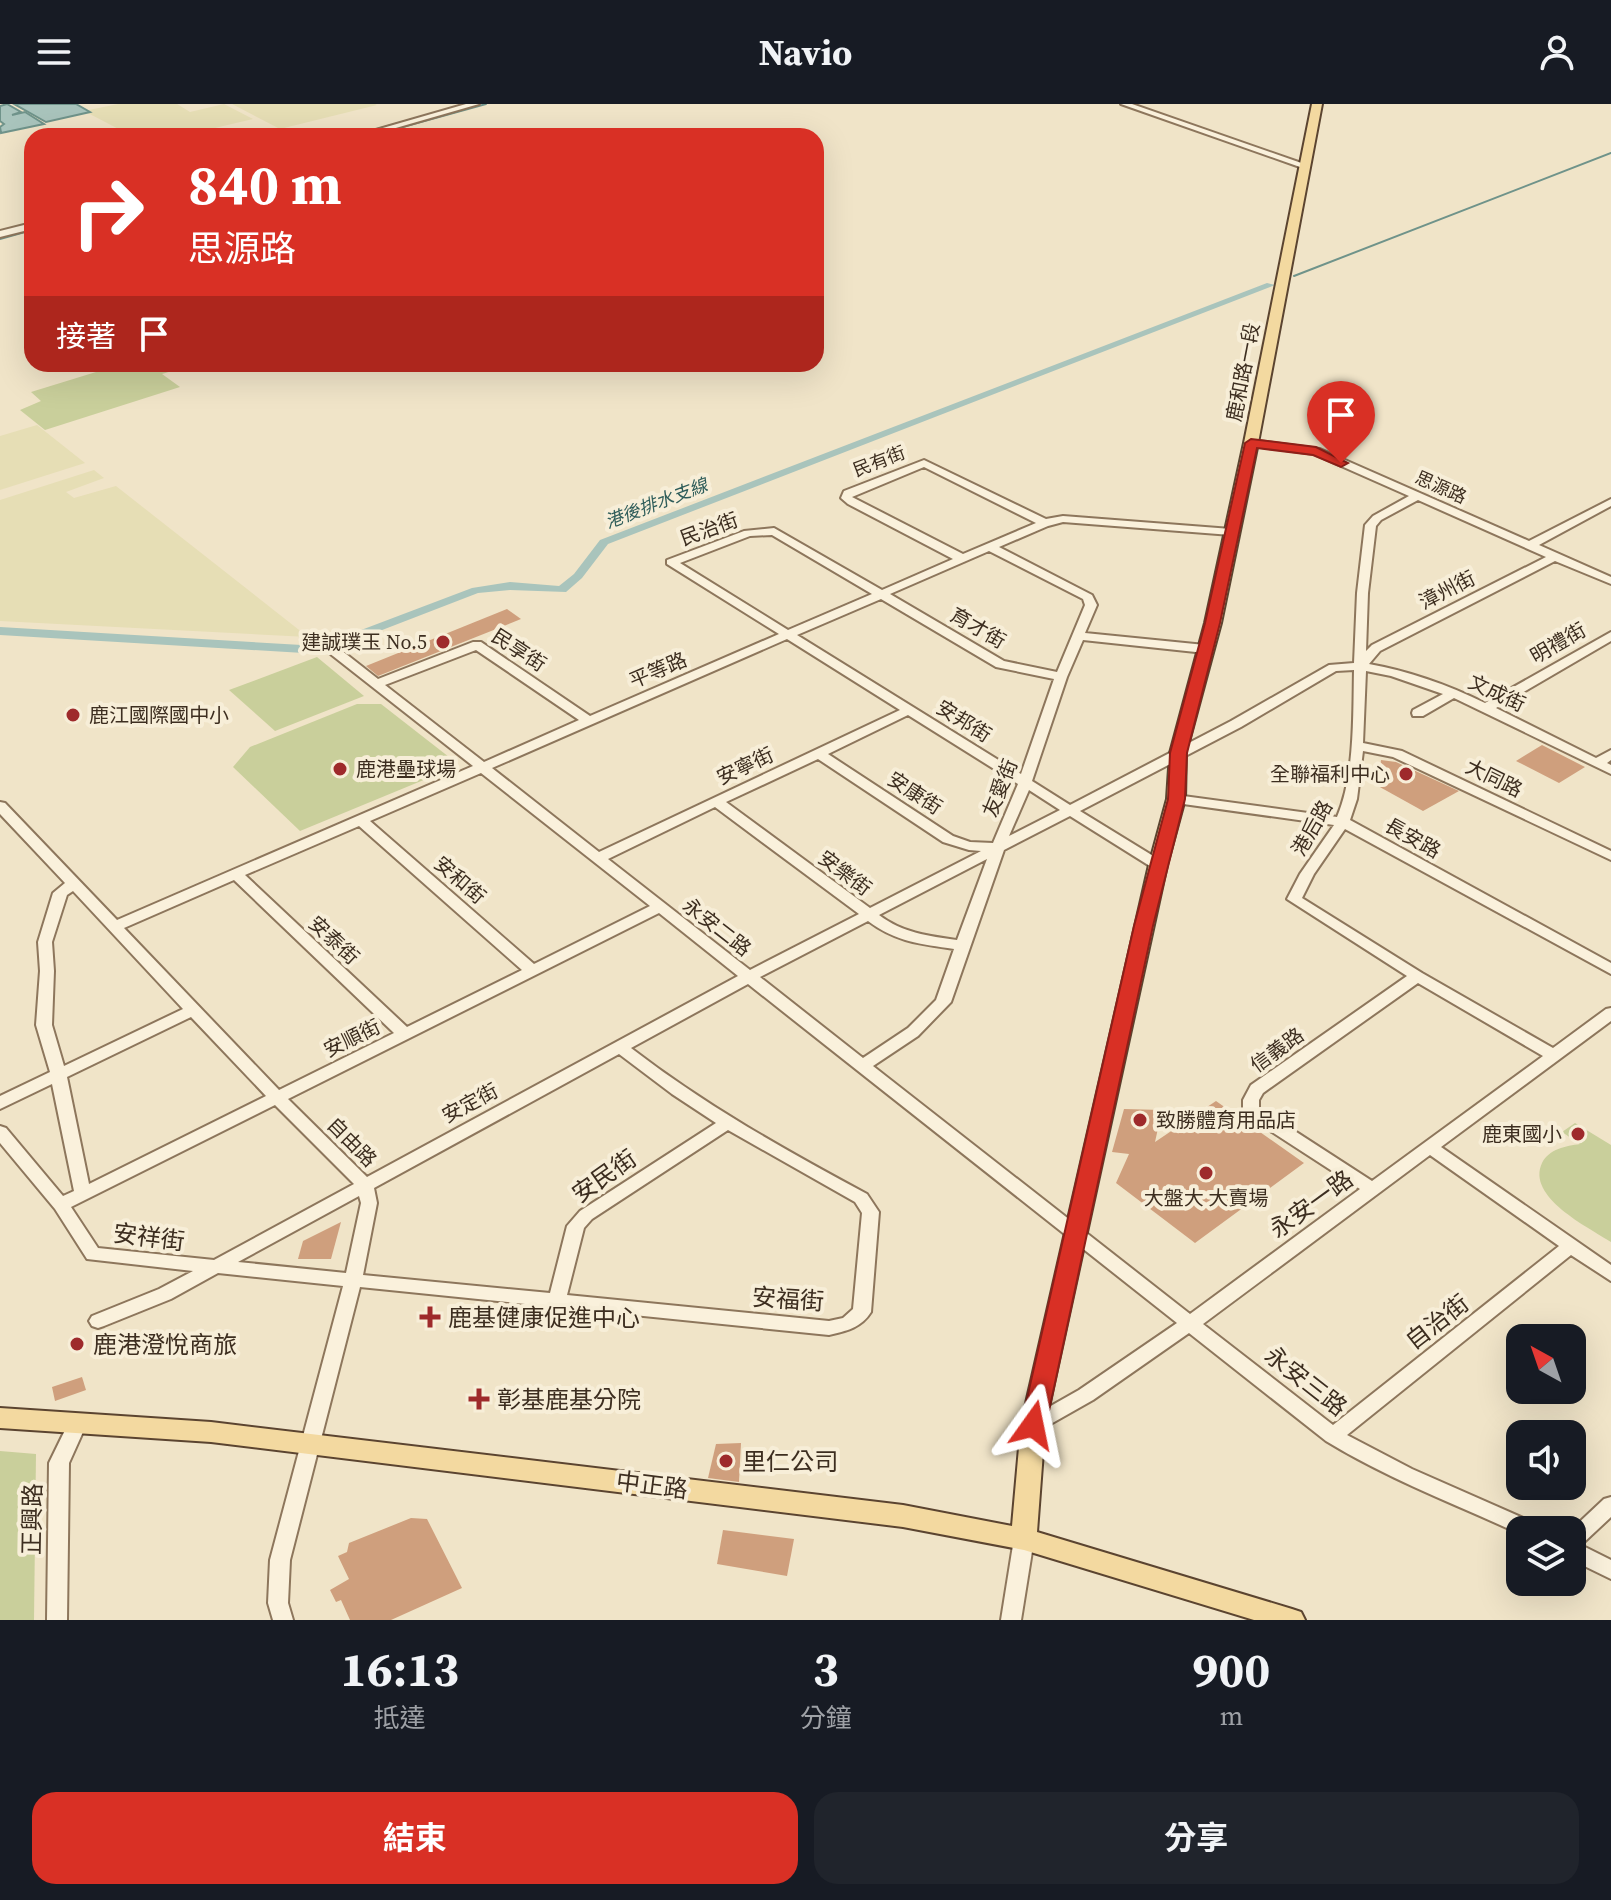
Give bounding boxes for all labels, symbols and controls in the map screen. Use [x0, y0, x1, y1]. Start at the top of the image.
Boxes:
text: Navio [759, 28, 852, 77]
icon: menu [32, 30, 76, 74]
icon: person [1535, 30, 1579, 74]
text: 840 m [188, 146, 342, 223]
icon: right [56, 160, 160, 264]
text: 思源路 [188, 224, 296, 273]
icon: arrive [132, 312, 176, 356]
text: 接著 [56, 316, 116, 357]
street label: 鹿和路一段 [1220, 320, 1266, 424]
pin [1307, 381, 1375, 463]
icon: arrive [1319, 393, 1363, 437]
street label: 民有街 [849, 440, 909, 482]
street label: 思源路 [1411, 465, 1471, 509]
water label: 港後排水支線 [601, 471, 713, 534]
street label: 民治街 [676, 506, 742, 552]
street label: 漳州街 [1414, 564, 1480, 616]
street label: 育才街 [945, 601, 1011, 655]
street label: 明禮街 [1525, 616, 1591, 670]
street label: 民享街 [486, 622, 552, 678]
place label: 建誠璞玉 No.5 [301, 628, 427, 656]
marker: 建誠璞玉 No.5 [434, 633, 452, 651]
street label: 平等路 [625, 645, 691, 695]
street label: 文成街 [1464, 668, 1530, 718]
street label: 安邦街 [931, 693, 997, 749]
place label: 鹿江國際國中小 [89, 701, 229, 729]
marker: 鹿江國際國中小 [64, 706, 82, 724]
street label: 安寧街 [712, 741, 778, 791]
street label: 大同路 [1461, 752, 1527, 804]
place label: 鹿港壘球場 [356, 755, 456, 783]
street label: 友愛街 [976, 755, 1024, 821]
marker: 鹿港壘球場 [331, 760, 349, 778]
place label: 全聯福利中心 [1270, 760, 1390, 788]
street label: 安康街 [882, 765, 948, 821]
marker: 全聯福利中心 [1397, 765, 1415, 783]
street label: 港后路 [1285, 795, 1339, 861]
street label: 長安路 [1380, 811, 1446, 865]
street label: 安樂街 [813, 844, 877, 902]
street label: 安和街 [428, 850, 492, 910]
street label: 永安二路 [677, 891, 757, 963]
street label: 安泰街 [303, 909, 365, 971]
street label: 安順街 [319, 1012, 385, 1064]
street label: 信義路 [1245, 1021, 1309, 1079]
street label: 安定街 [437, 1077, 503, 1129]
place label: 致勝體育用品店 [1156, 1106, 1296, 1134]
street label: 自由路 [321, 1111, 383, 1173]
marker: 致勝體育用品店 [1131, 1111, 1149, 1129]
place label: 鹿東國小 [1482, 1120, 1562, 1148]
marker: 鹿東國小 [1569, 1125, 1587, 1143]
street label: 安民街 [565, 1142, 643, 1210]
street label: 永安一路 [1262, 1162, 1360, 1246]
marker: 大盤大 大賣場 [1197, 1164, 1215, 1182]
place label: 大盤大 大賣場 [1144, 1184, 1268, 1212]
street label: 安祥街 [111, 1216, 187, 1258]
street label: 安福街 [751, 1280, 825, 1318]
street label: 自治街 [1398, 1287, 1476, 1357]
place label: 鹿基健康促進中心 [448, 1301, 640, 1334]
marker: 鹿基健康促進中心 [419, 1306, 441, 1328]
north arrow [1506, 1324, 1586, 1404]
map controls [1506, 1324, 1586, 1596]
place label: 鹿港澄悅商旅 [93, 1328, 237, 1361]
marker: 鹿港澄悅商旅 [68, 1335, 86, 1353]
street label: 永安三路 [1258, 1338, 1354, 1424]
place label: 彰基鹿基分院 [497, 1383, 641, 1416]
position arrow [991, 1383, 1075, 1467]
marker: 彰基鹿基分院 [468, 1388, 490, 1410]
button: sound [1506, 1420, 1586, 1500]
place label: 里仁公司 [742, 1445, 838, 1478]
marker: 里仁公司 [717, 1452, 735, 1470]
street label: 中正路 [614, 1464, 690, 1506]
street label: 正興路 [15, 1483, 49, 1555]
button: layers [1506, 1516, 1586, 1596]
text: 16:13 [341, 1636, 459, 1702]
text: 3 [813, 1636, 839, 1702]
text: 900 [1192, 1637, 1270, 1703]
text: m [1220, 1698, 1243, 1734]
text: 抵達 [374, 1700, 426, 1736]
text: 分鐘 [800, 1700, 852, 1736]
button: 結束 [32, 1792, 798, 1884]
button: 分享 [814, 1792, 1579, 1884]

